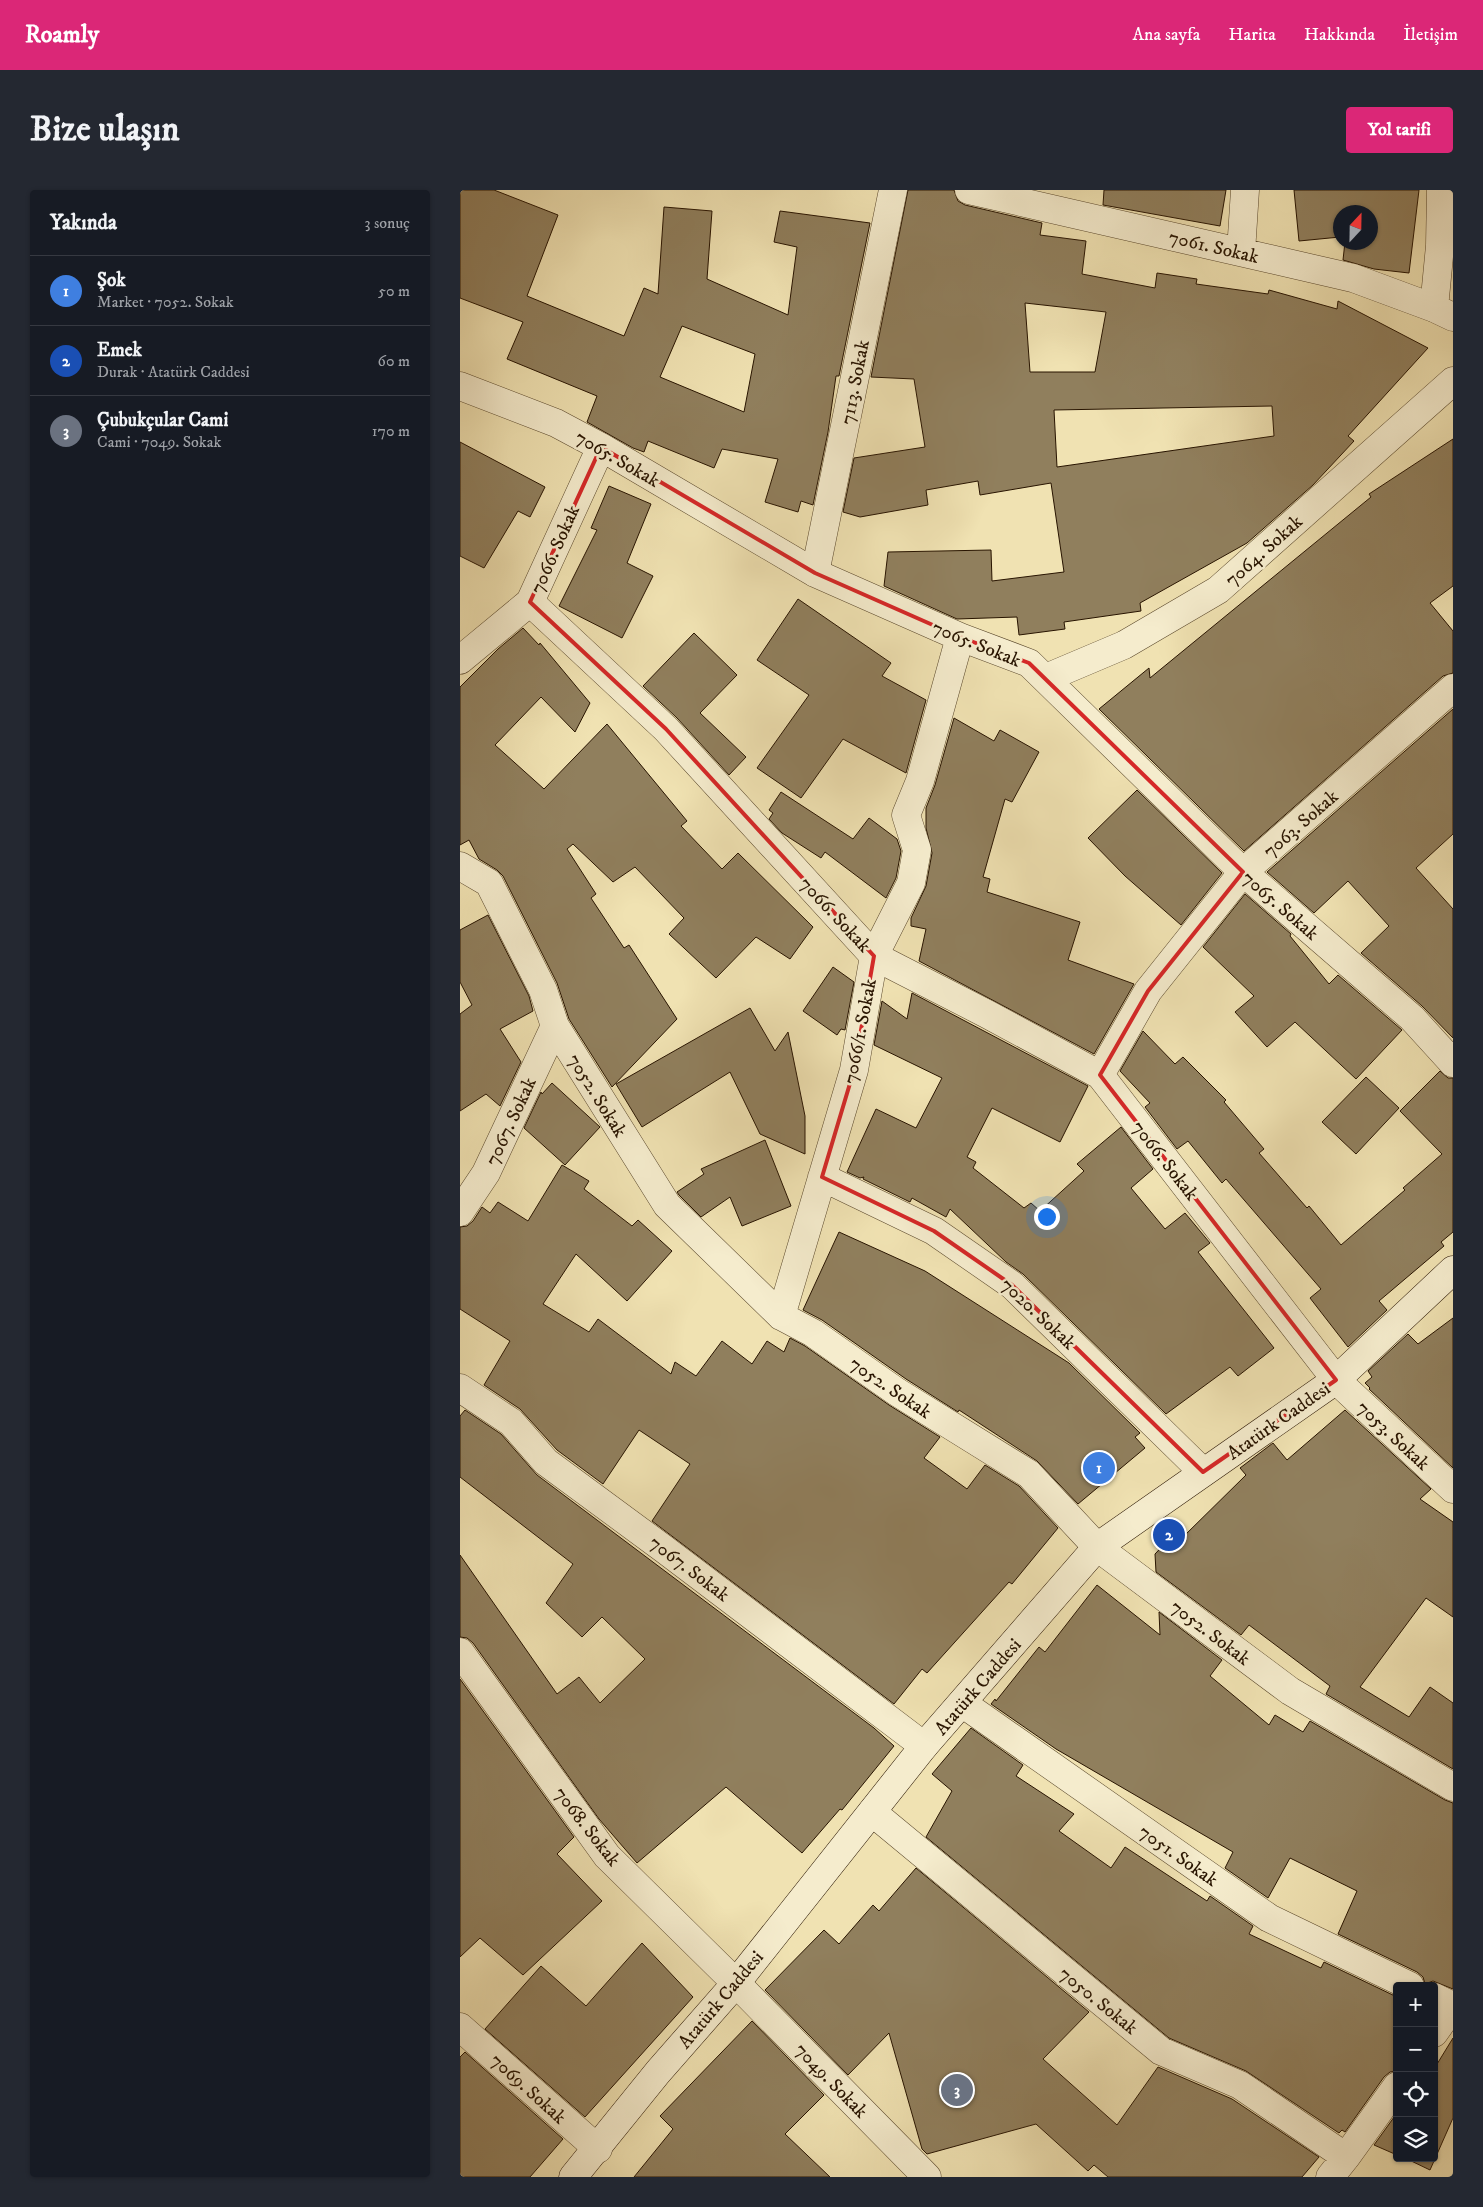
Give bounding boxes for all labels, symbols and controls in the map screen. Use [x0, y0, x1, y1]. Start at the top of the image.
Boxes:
text: Roamly [25, 20, 99, 50]
text: Ana sayfa [1133, 24, 1200, 46]
text: Harita [1228, 24, 1276, 46]
text: Hakkında [1304, 24, 1375, 46]
text: İletişim [1403, 24, 1458, 46]
button: Yol tarifi [1346, 107, 1453, 153]
text: Bize ulaşın [30, 108, 180, 152]
north arrow [1333, 205, 1378, 250]
text: Yakında [50, 210, 117, 236]
text: 3 sonuç [365, 213, 410, 233]
street label: 7061. Sokak [1166, 226, 1261, 269]
text: Şok [97, 269, 126, 292]
text: 1 [63, 281, 69, 301]
text: 50 m [378, 281, 410, 301]
text: Market · 7052. Sokak [97, 292, 234, 312]
street label: 7113. Sokak [836, 337, 875, 427]
text: Emek [97, 339, 142, 362]
text: 2 [62, 351, 70, 371]
text: 60 m [378, 351, 410, 371]
text: Durak · Atatürk Caddesi [97, 362, 250, 382]
text: Çubukçular Cami [97, 409, 228, 432]
text: 3 [63, 421, 69, 441]
text: 170 m [372, 421, 410, 441]
street label: 7065. Sokak [571, 426, 664, 493]
text: Cami · 7049. Sokak [97, 432, 221, 452]
street label: 7066. Sokak [526, 501, 585, 598]
street label: 7064. Sokak [1221, 510, 1308, 592]
street label: 7065. Sokak [929, 616, 1025, 673]
street label: 7063. Sokak [1259, 785, 1344, 863]
street label: 7065. Sokak [1237, 867, 1323, 946]
street label: 7066. Sokak [794, 873, 876, 958]
street label: 7066/1. Sokak [839, 976, 882, 1086]
street label: 7052. Sokak [562, 1050, 632, 1142]
street label: 7067. Sokak [481, 1073, 542, 1169]
street label: 7066. Sokak [1127, 1117, 1203, 1206]
your location [1034, 1204, 1060, 1230]
street label: 7020. Sokak [996, 1273, 1081, 1355]
street label: 7052. Sokak [845, 1352, 936, 1424]
street label: Atatürk Caddesi [1223, 1377, 1335, 1465]
street label: 7053. Sokak [1352, 1397, 1435, 1476]
pin: 1 [1083, 1449, 1115, 1487]
pin: 2 [1153, 1516, 1185, 1554]
street label: 7067. Sokak [644, 1532, 734, 1607]
street label: 7052. Sokak [1166, 1596, 1255, 1671]
street label: Atatürk Caddesi [930, 1634, 1026, 1740]
street label: 7068. Sokak [549, 1783, 625, 1872]
street label: 7051. Sokak [1134, 1821, 1223, 1892]
street label: Atatürk Caddesi [674, 1946, 769, 2054]
street label: 7050. Sokak [1054, 1962, 1142, 2040]
map controls [1393, 1982, 1438, 2162]
button: + [1393, 1982, 1438, 2027]
button: − [1393, 2027, 1438, 2072]
street label: 7049. Sokak [790, 2039, 873, 2124]
street label: 7069. Sokak [485, 2049, 571, 2130]
pin: 3 [941, 2071, 973, 2109]
button: locate [1393, 2072, 1438, 2117]
button: layers [1393, 2117, 1438, 2162]

